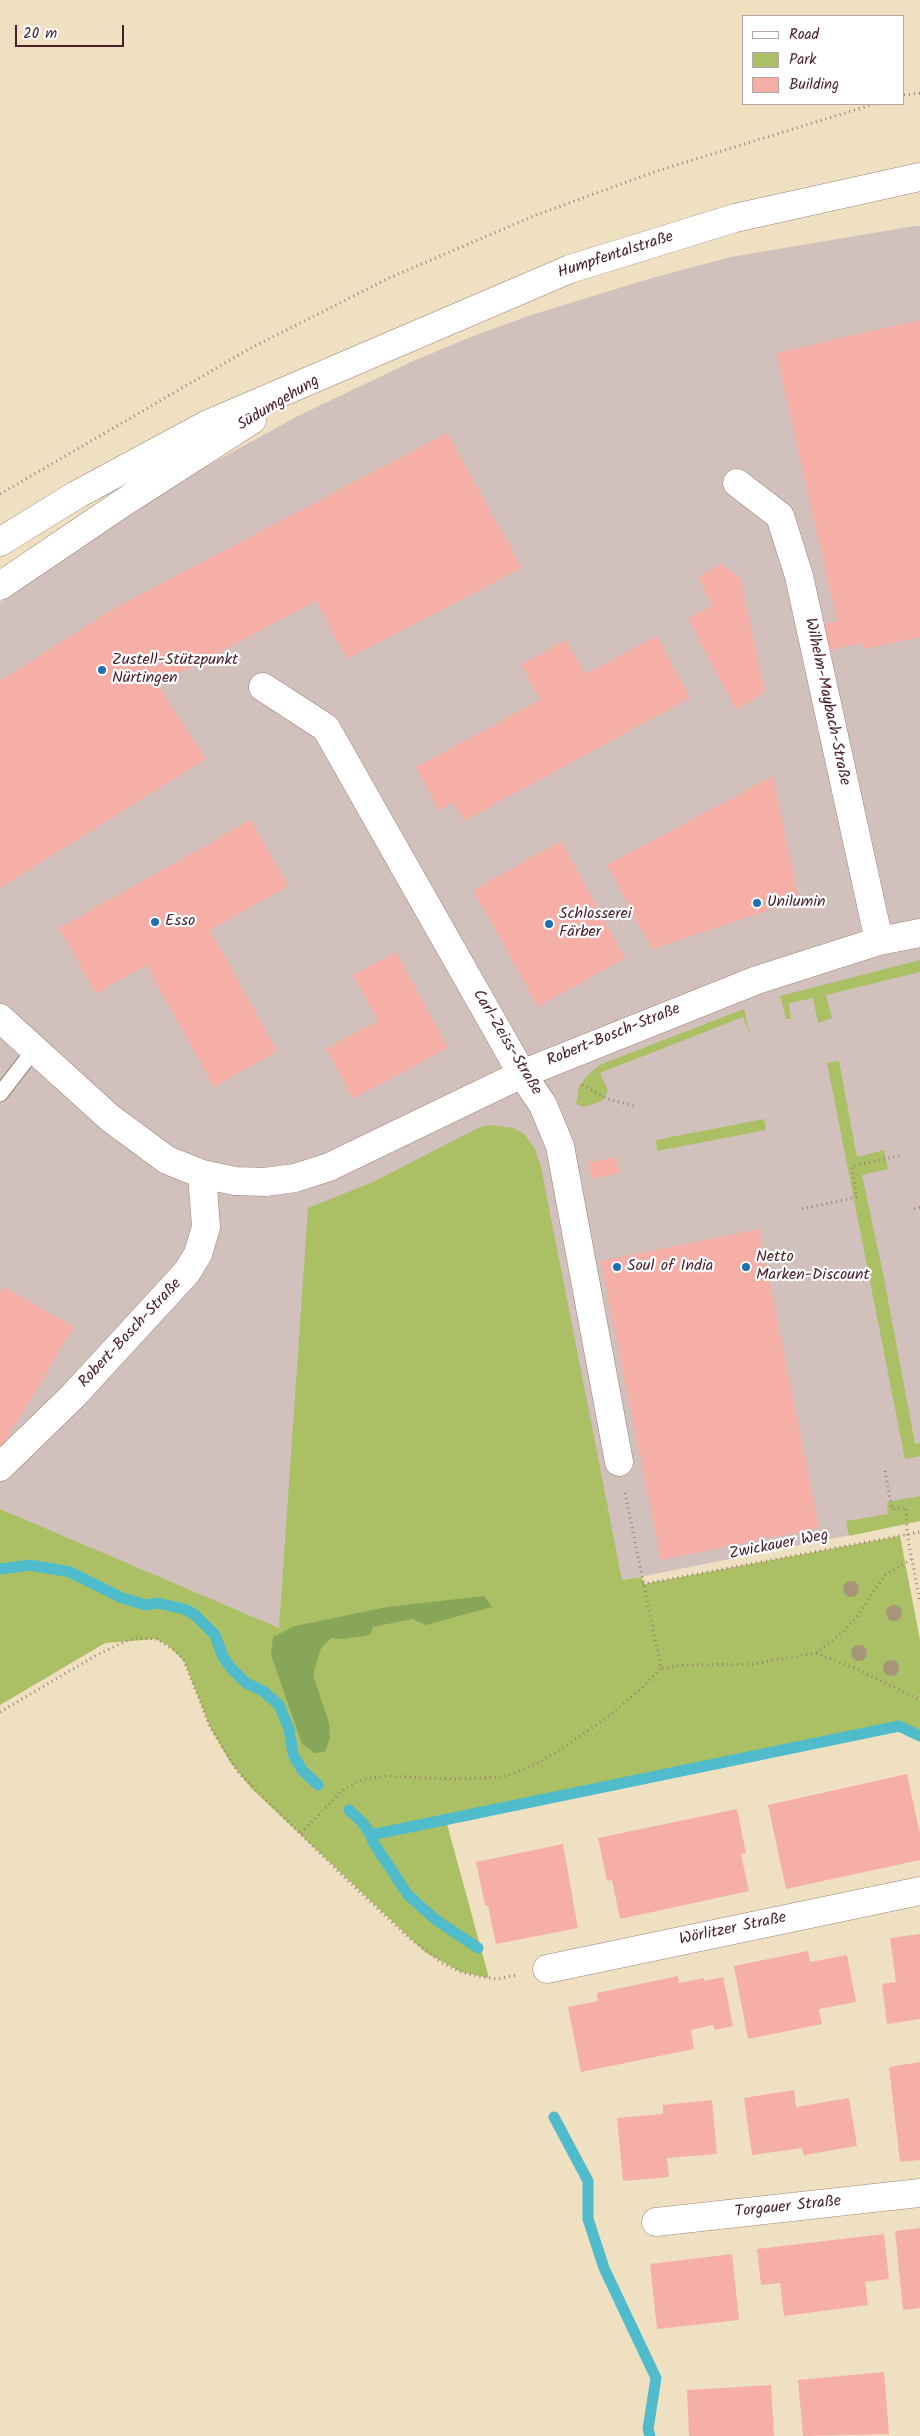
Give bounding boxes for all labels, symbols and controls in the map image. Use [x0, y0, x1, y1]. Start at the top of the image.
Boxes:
scale bar [18, 15, 126, 47]
legend [742, 15, 905, 105]
text: 20 m [23, 22, 57, 46]
text: Road [789, 23, 819, 47]
text: Park [789, 48, 816, 72]
text: Building [789, 73, 839, 97]
street label: Humpfentalstraße [556, 228, 676, 284]
street label: Südumgehung [235, 372, 323, 436]
street label: Wilhelm-Maybach-Straße [799, 617, 853, 787]
place label: Zustell-Stützpunkt Nürtingen [112, 651, 238, 689]
marker: Zustell-Stützpunkt Nürtingen [96, 664, 108, 676]
place label: Unilumin [767, 893, 826, 913]
marker: Unilumin [751, 897, 763, 909]
place label: Schlosserei Färber [559, 905, 631, 943]
place label: Esso [165, 912, 195, 932]
marker: Esso [149, 916, 161, 928]
marker: Schlosserei Färber [543, 918, 555, 930]
street label: Carl-Zeiss-Straße [467, 987, 545, 1099]
street label: Robert-Bosch-Straße [544, 1000, 684, 1072]
place label: Netto Marken-Discount [756, 1248, 870, 1286]
place label: Soul of India [627, 1257, 713, 1277]
marker: Soul of India [611, 1261, 623, 1273]
marker: Netto Marken-Discount [740, 1261, 752, 1273]
street label: Robert-Bosch-Straße [75, 1275, 187, 1393]
street label: Zwickauer Weg [728, 1527, 830, 1565]
street label: Wörlitzer Straße [678, 1909, 788, 1951]
street label: Torgauer Straße [734, 2193, 842, 2223]

